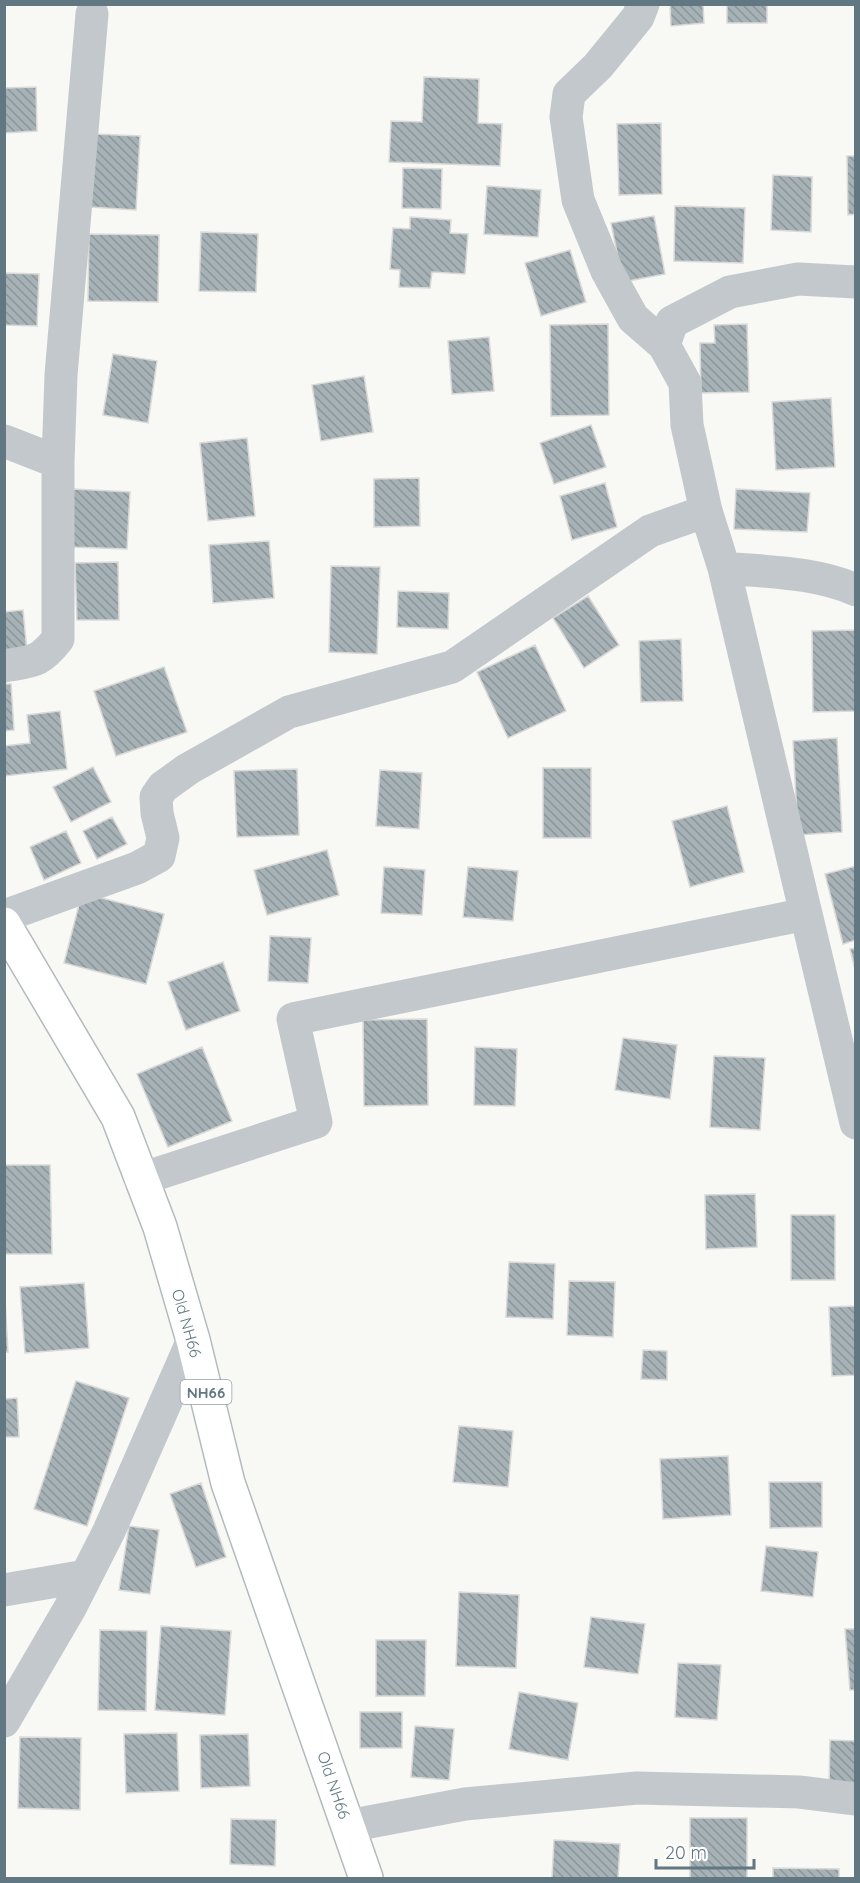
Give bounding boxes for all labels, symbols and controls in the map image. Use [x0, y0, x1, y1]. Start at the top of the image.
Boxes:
street label: Old NH66 [168, 1286, 206, 1360]
road number: NH66 [180, 1380, 232, 1404]
street label: Old NH66 [313, 1749, 355, 1822]
scale bar [656, 1832, 754, 1870]
text: 20 m [665, 1841, 707, 1864]

